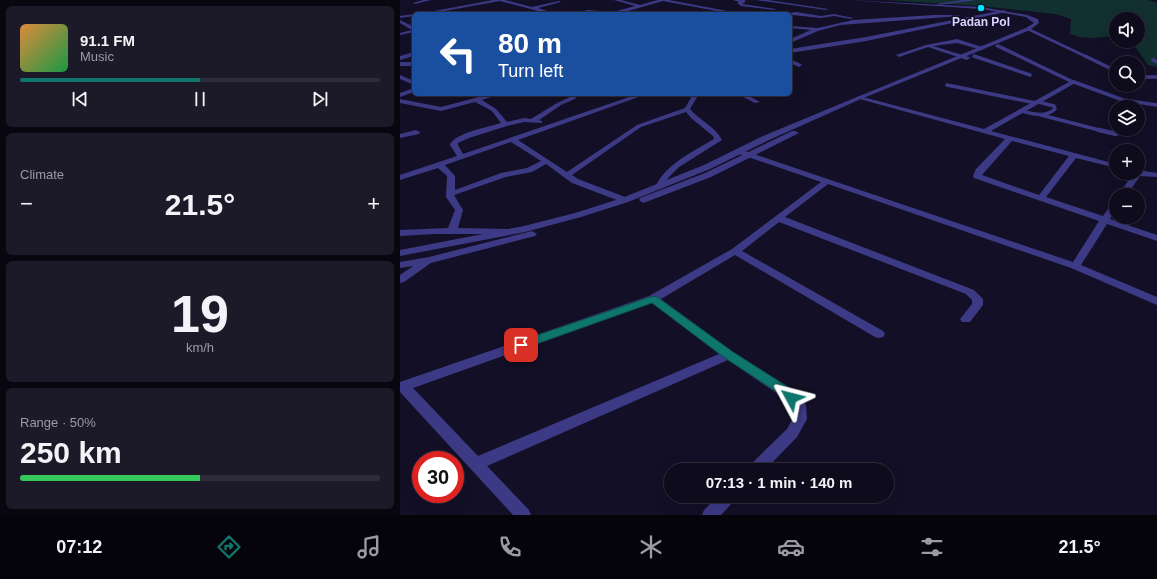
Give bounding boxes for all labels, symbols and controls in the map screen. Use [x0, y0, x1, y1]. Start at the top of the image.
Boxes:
marker: Padan Pol [976, 3, 986, 13]
map controls [1109, 12, 1145, 224]
button: sound [1109, 12, 1145, 48]
place label: Padan Pol [952, 15, 1010, 29]
icon: left [432, 28, 484, 80]
text: 80 m [498, 28, 562, 59]
text: 91.1 FM [80, 32, 135, 49]
text: Music [80, 49, 114, 64]
button: search [1109, 56, 1145, 92]
text: Turn left [498, 61, 563, 81]
icon: previous [69, 88, 91, 110]
icon: pause [189, 88, 211, 110]
icon: next [309, 88, 331, 110]
button: layers [1109, 100, 1145, 136]
button: + [1109, 144, 1145, 180]
text: Climate [20, 167, 64, 182]
text: 21.5° [165, 188, 235, 221]
button: − [1109, 188, 1145, 224]
text: − [20, 191, 33, 216]
text: + [367, 191, 380, 216]
text: 19 [171, 285, 229, 343]
pin [504, 328, 538, 362]
icon: arrive [510, 334, 532, 356]
text: km/h [186, 340, 214, 355]
position arrow [770, 377, 812, 419]
text: Range · 50% [20, 415, 96, 430]
text: 250 km [20, 436, 122, 469]
speed limit sign: 30 [412, 451, 464, 503]
text: 07:13 · 1 min · 140 m [706, 474, 852, 491]
icon: directions [215, 533, 243, 561]
icon: music [355, 533, 383, 561]
icon: phone [496, 533, 524, 561]
icon: climate [637, 533, 665, 561]
icon: car [777, 533, 805, 561]
icon: filters [918, 533, 946, 561]
text: 07:12 [56, 537, 102, 557]
text: 21.5° [1058, 537, 1101, 557]

